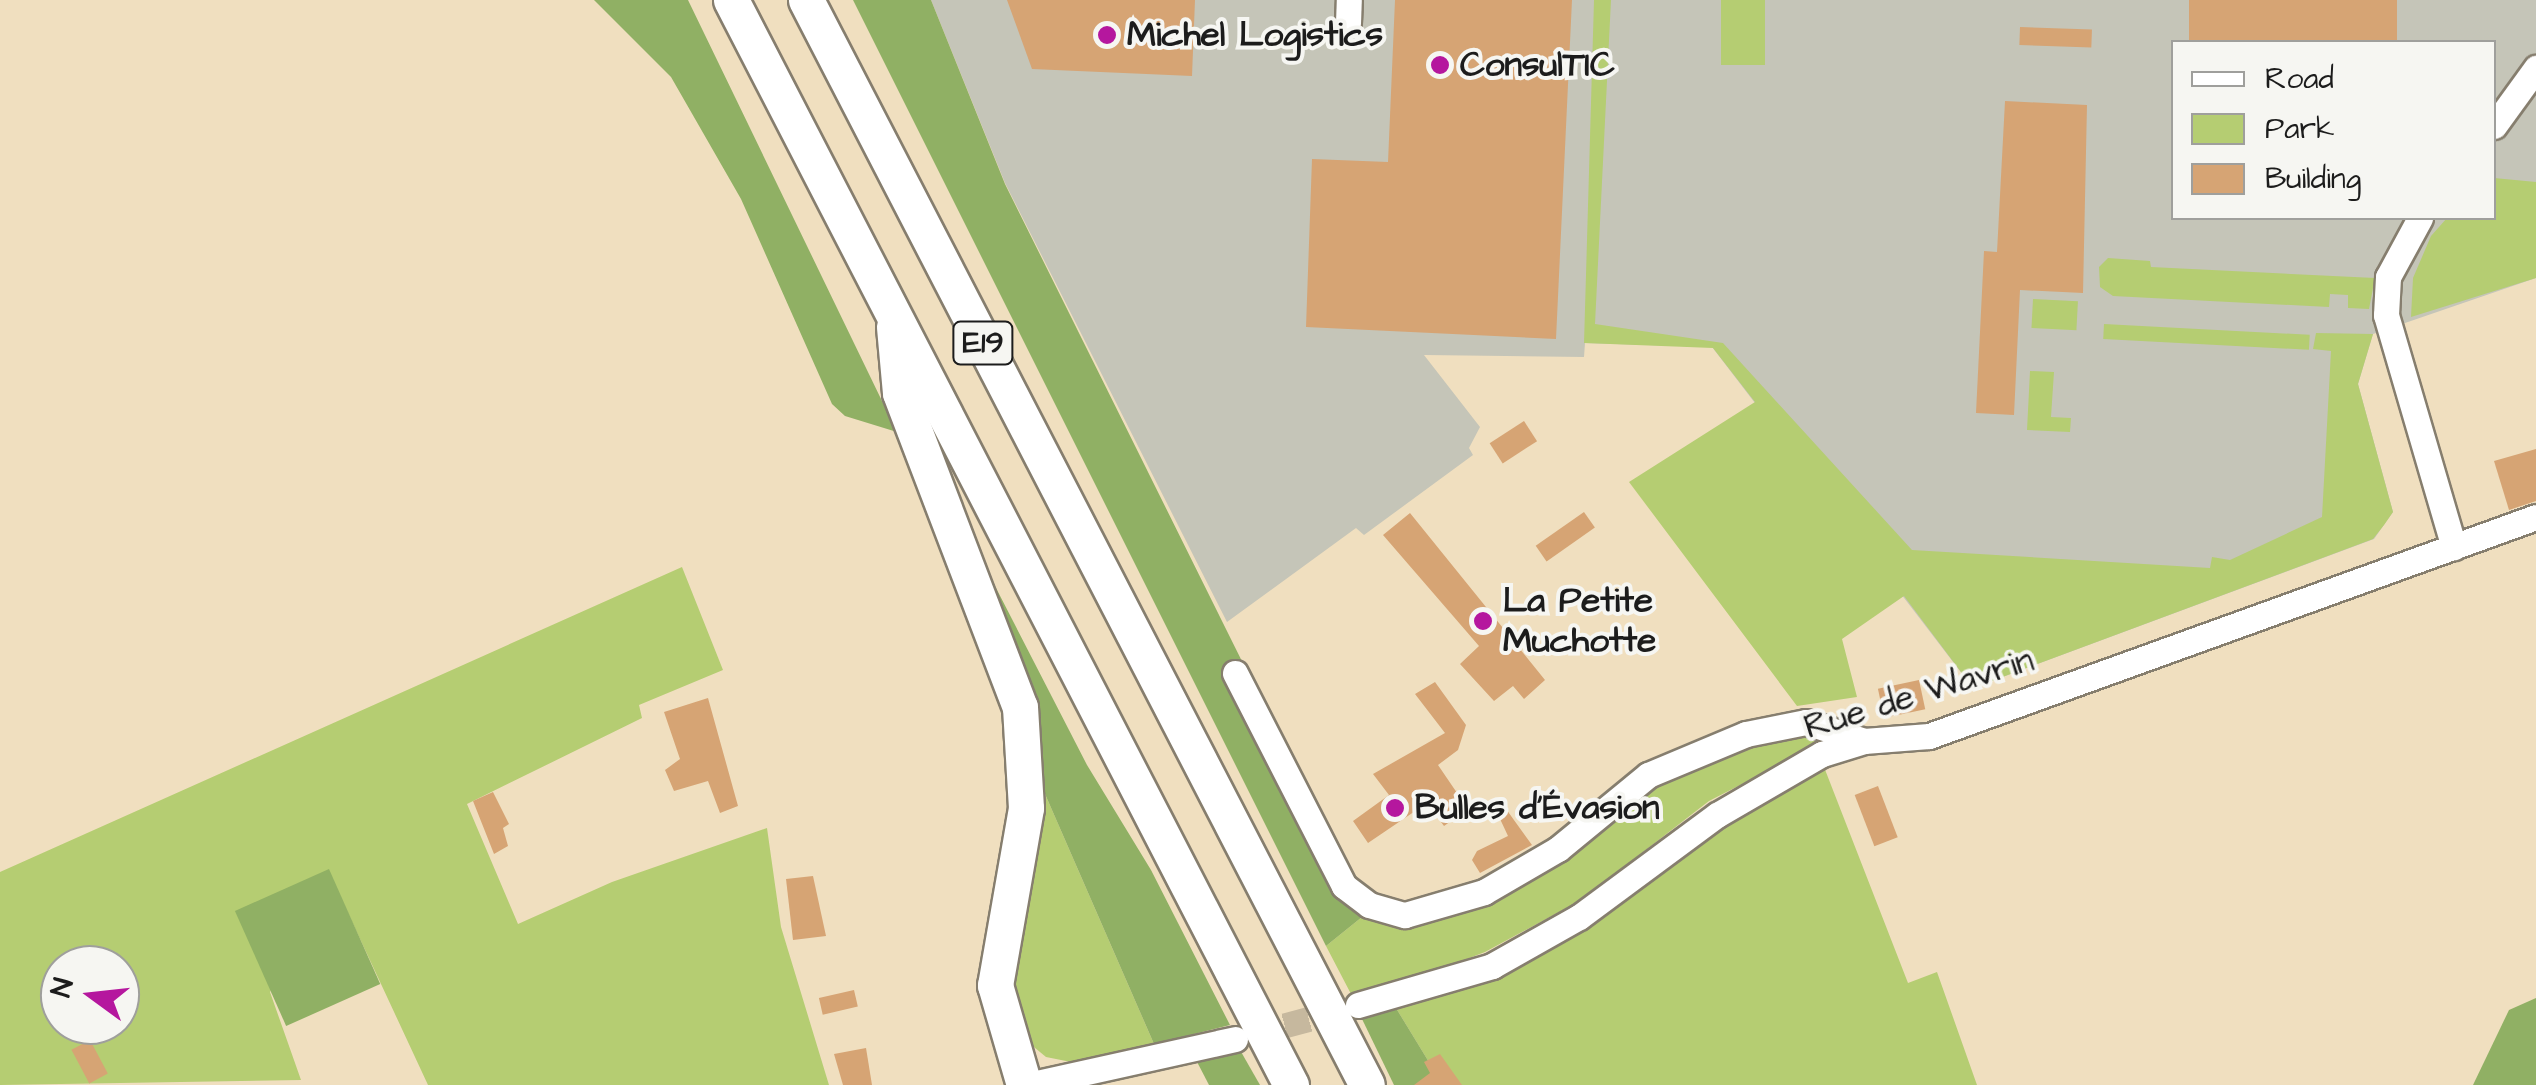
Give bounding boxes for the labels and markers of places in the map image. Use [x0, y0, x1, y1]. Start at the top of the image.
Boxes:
place label: Michel Logistics [1127, 14, 1383, 56]
marker: Michel Logistics [1096, 24, 1118, 46]
place label: ConsulTIC [1460, 44, 1615, 86]
marker: ConsulTIC [1429, 54, 1451, 76]
place label: La Petite Muchotte [1503, 580, 1656, 662]
marker: La Petite Muchotte [1472, 610, 1494, 632]
place label: Bulles d'Évasion [1415, 787, 1660, 829]
marker: Bulles d'Évasion [1384, 797, 1406, 819]

